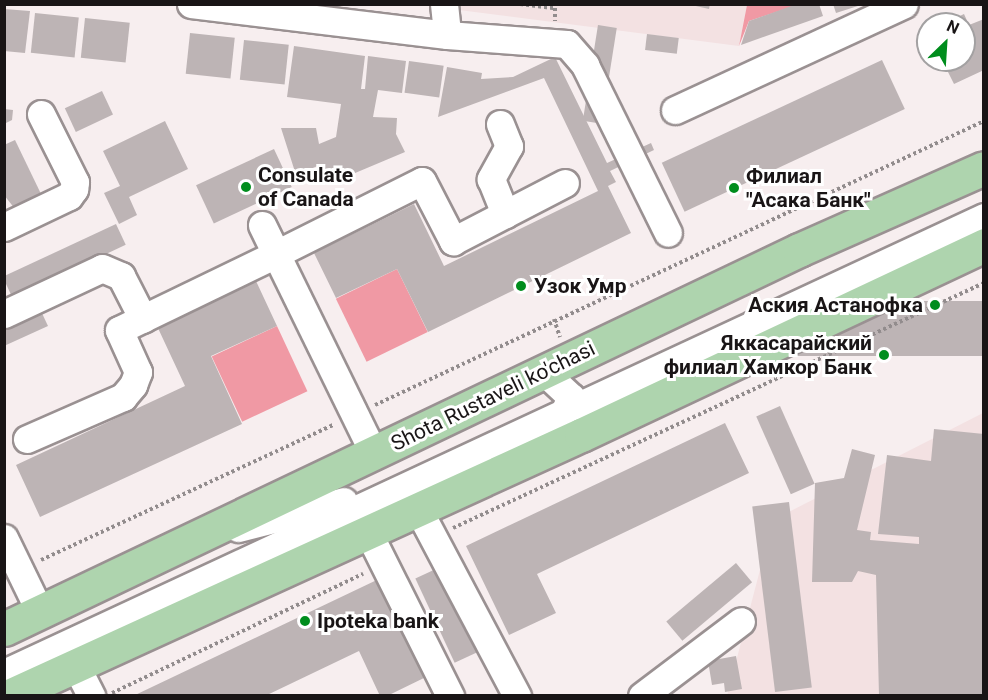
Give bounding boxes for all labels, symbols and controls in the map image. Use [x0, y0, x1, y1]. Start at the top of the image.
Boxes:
north arrow [916, 12, 976, 72]
text: N [944, 16, 962, 38]
place label: Consulate of Canada [258, 162, 354, 212]
place label: Филиал "Асака Банк" [746, 163, 871, 213]
marker: Consulate of Canada [239, 180, 253, 194]
marker: Филиал "Асака Банк" [727, 181, 741, 195]
place label: Узок Умр [534, 273, 627, 299]
marker: Узок Умр [512, 277, 530, 295]
place label: Аския Астанофка [748, 292, 923, 318]
marker: Аския Астанофка [928, 298, 942, 312]
place label: Яккасарайский филиал Хамкор Банк [664, 330, 872, 380]
street label: Shota Rustaveli ko'chasi [387, 336, 599, 456]
marker: Яккасарайский филиал Хамкор Банк [877, 348, 891, 362]
place label: Ipoteka bank [317, 608, 439, 634]
marker: Ipoteka bank [298, 614, 312, 628]

